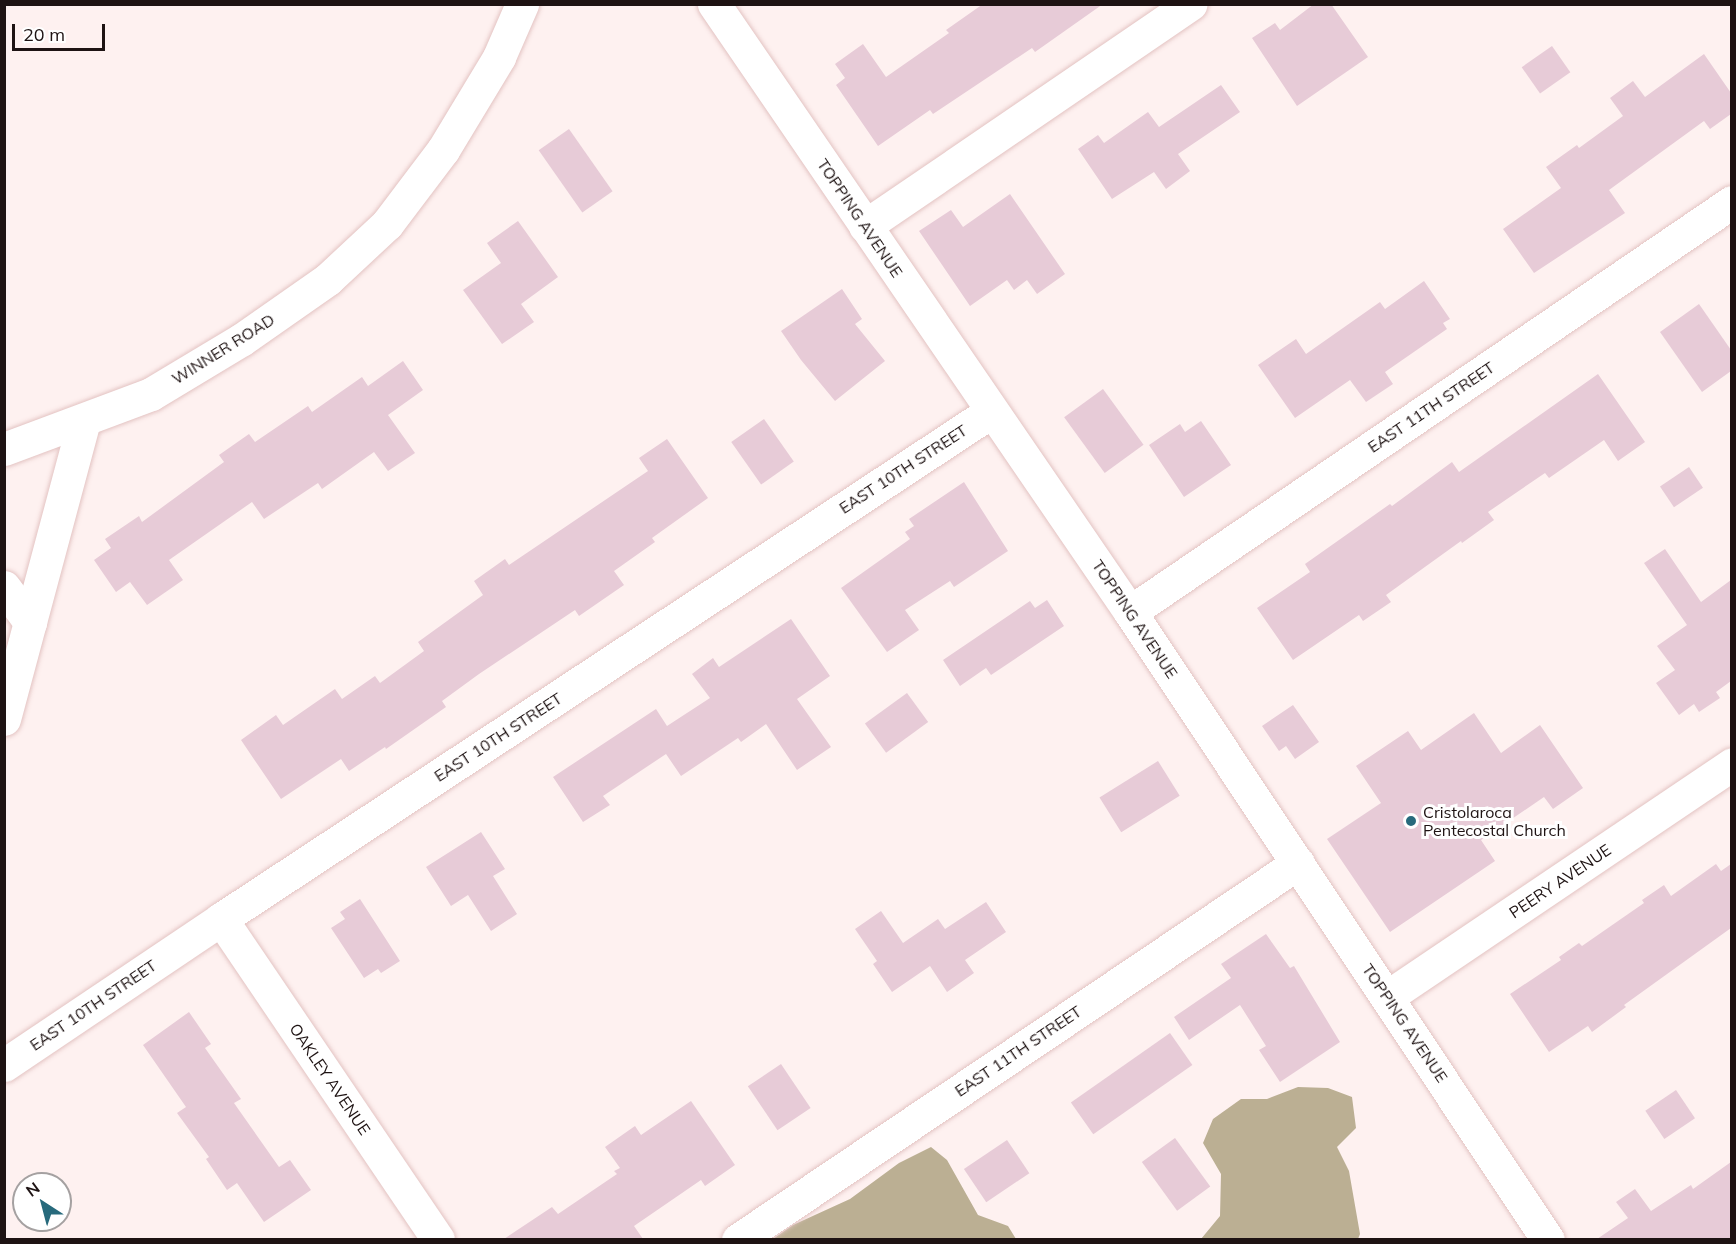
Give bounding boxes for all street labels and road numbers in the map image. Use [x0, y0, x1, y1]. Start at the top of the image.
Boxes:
street label: TOPPING AVENUE [813, 155, 907, 281]
street label: WINNER ROAD [168, 310, 278, 388]
street label: EAST 11TH STREET [1364, 358, 1498, 456]
street label: EAST 10TH STREET [836, 421, 970, 517]
street label: TOPPING AVENUE [1088, 556, 1182, 682]
street label: EAST 10TH STREET [431, 689, 565, 785]
street label: PEERY AVENUE [1505, 840, 1615, 922]
street label: EAST 10TH STREET [26, 956, 160, 1054]
street label: TOPPING AVENUE [1358, 960, 1452, 1086]
street label: EAST 11TH STREET [951, 1002, 1085, 1100]
street label: OAKLEY AVENUE [286, 1020, 374, 1138]

